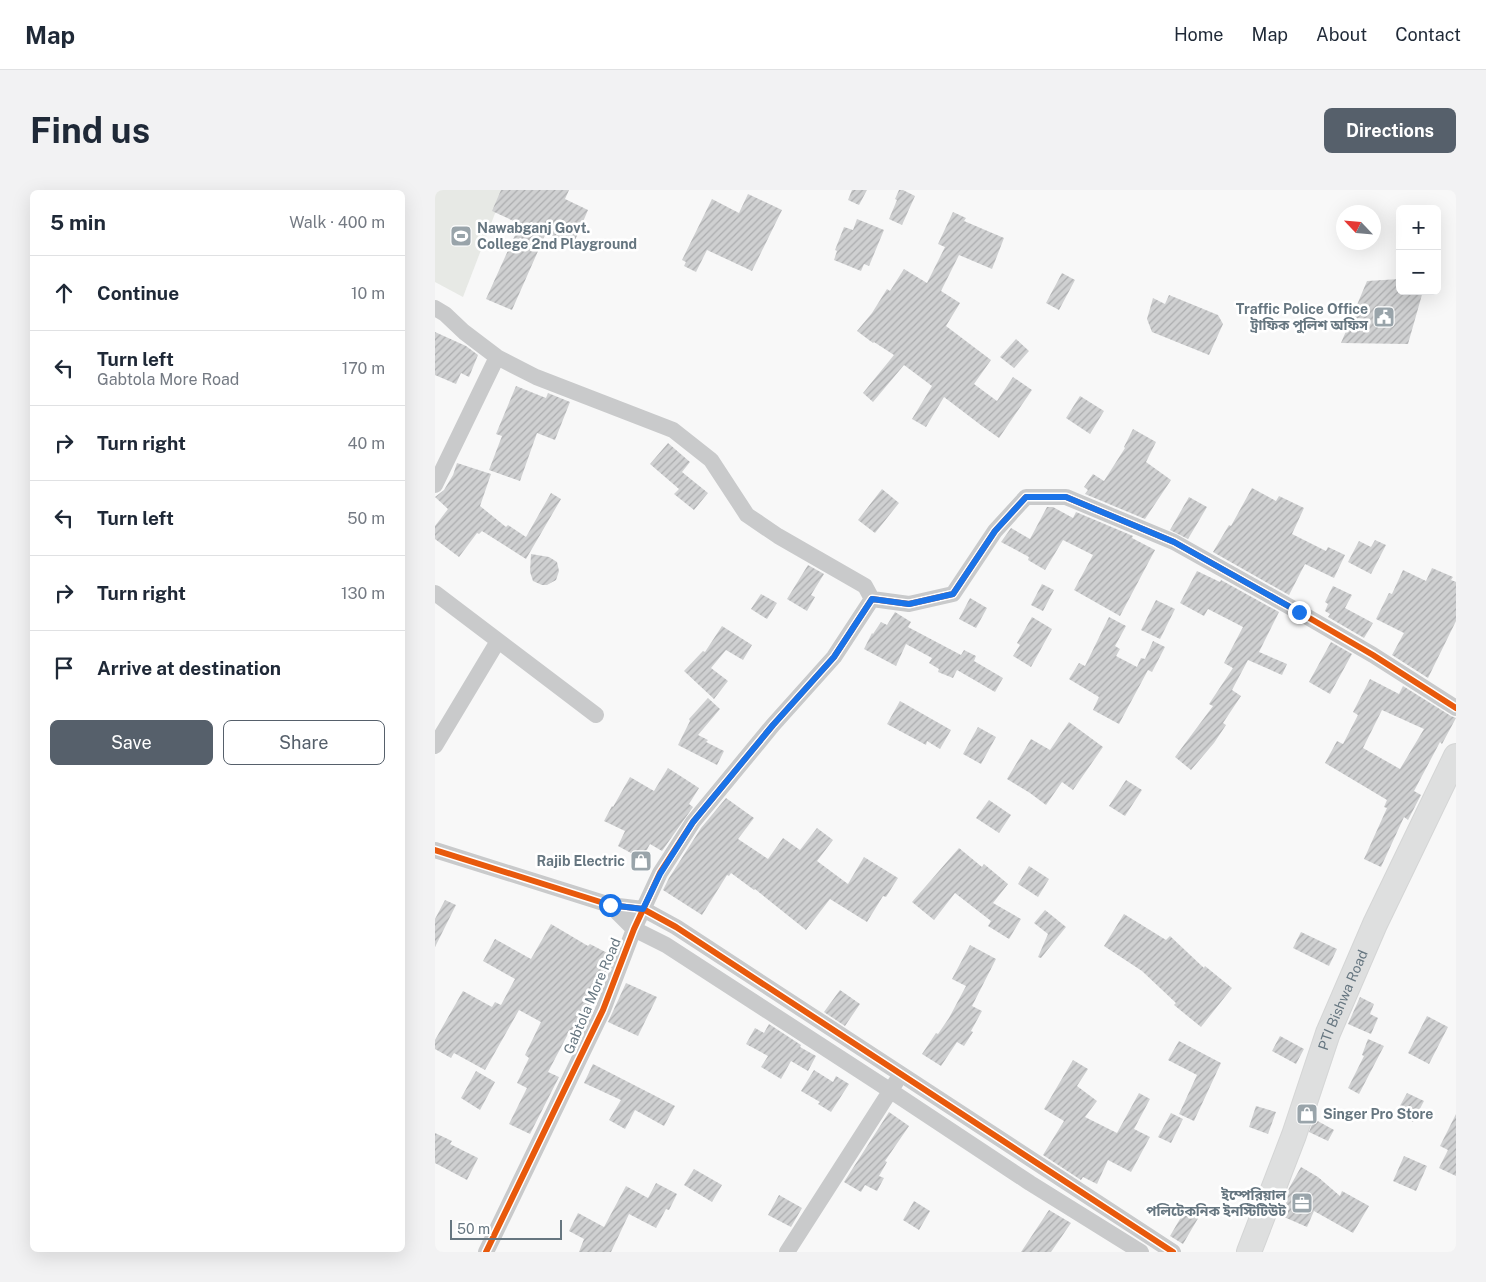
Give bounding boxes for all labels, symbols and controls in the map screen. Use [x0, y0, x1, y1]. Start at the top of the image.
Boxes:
text: Map [25, 21, 75, 49]
text: Home [1174, 24, 1224, 45]
text: Map [1252, 24, 1288, 45]
text: About [1316, 24, 1367, 45]
text: Contact [1395, 24, 1461, 45]
button: Directions [1324, 108, 1456, 153]
text: Find us [30, 110, 150, 151]
north arrow [1336, 205, 1381, 250]
map controls [1396, 205, 1441, 295]
button: + [1396, 205, 1441, 250]
text: 5 min [50, 210, 106, 235]
text: Walk · 400 m [289, 213, 385, 232]
place label: Nawabganj Govt. College 2nd Playground [477, 220, 637, 252]
sports icon: Nawabganj Govt. College 2nd Playground [449, 224, 473, 248]
button: − [1396, 250, 1441, 295]
icon: ahead [50, 279, 78, 307]
text: Continue [97, 282, 179, 304]
text: 10 m [351, 284, 385, 303]
place label: Traffic Police Office ট্রাফিক পুলিশ অফিস [1236, 301, 1369, 334]
public building icon: Traffic Police Office ট্রাফিক পুলিশ অফিস [1372, 305, 1396, 329]
text: Turn left [97, 348, 174, 370]
icon: left [50, 354, 78, 382]
text: 170 m [342, 359, 385, 378]
text: Gabtola More Road [97, 370, 239, 389]
icon: right [50, 429, 78, 457]
text: Turn right [97, 432, 186, 454]
text: 40 m [347, 434, 385, 453]
icon: left [50, 504, 78, 532]
text: Turn left [97, 507, 174, 529]
text: 50 m [347, 509, 385, 528]
icon: right [50, 579, 78, 607]
text: Turn right [97, 582, 186, 604]
text: 130 m [341, 584, 385, 603]
route end [1288, 601, 1311, 624]
icon: arrive [50, 654, 78, 682]
text: Arrive at destination [97, 657, 281, 679]
button: Save [50, 720, 213, 765]
button: Share [223, 720, 385, 765]
shop icon: Rajib Electric [629, 849, 653, 873]
place label: Rajib Electric [536, 853, 625, 869]
route start [599, 894, 622, 917]
street label: Gabtola More Road [560, 936, 624, 1056]
street label: PTI Bishwa Road [1315, 947, 1371, 1052]
shop icon: Singer Pro Store [1295, 1102, 1319, 1126]
place label: Singer Pro Store [1323, 1106, 1433, 1122]
place label: ইম্পেরিয়াল পলিটেকনিক ইনস্টিটিউট [1146, 1187, 1286, 1219]
office icon: ইম্পেরিয়াল পলিটেকনিক ইনস্টিটিউট [1290, 1191, 1314, 1215]
scale bar [450, 1217, 563, 1240]
text: 50 m [457, 1221, 490, 1237]

